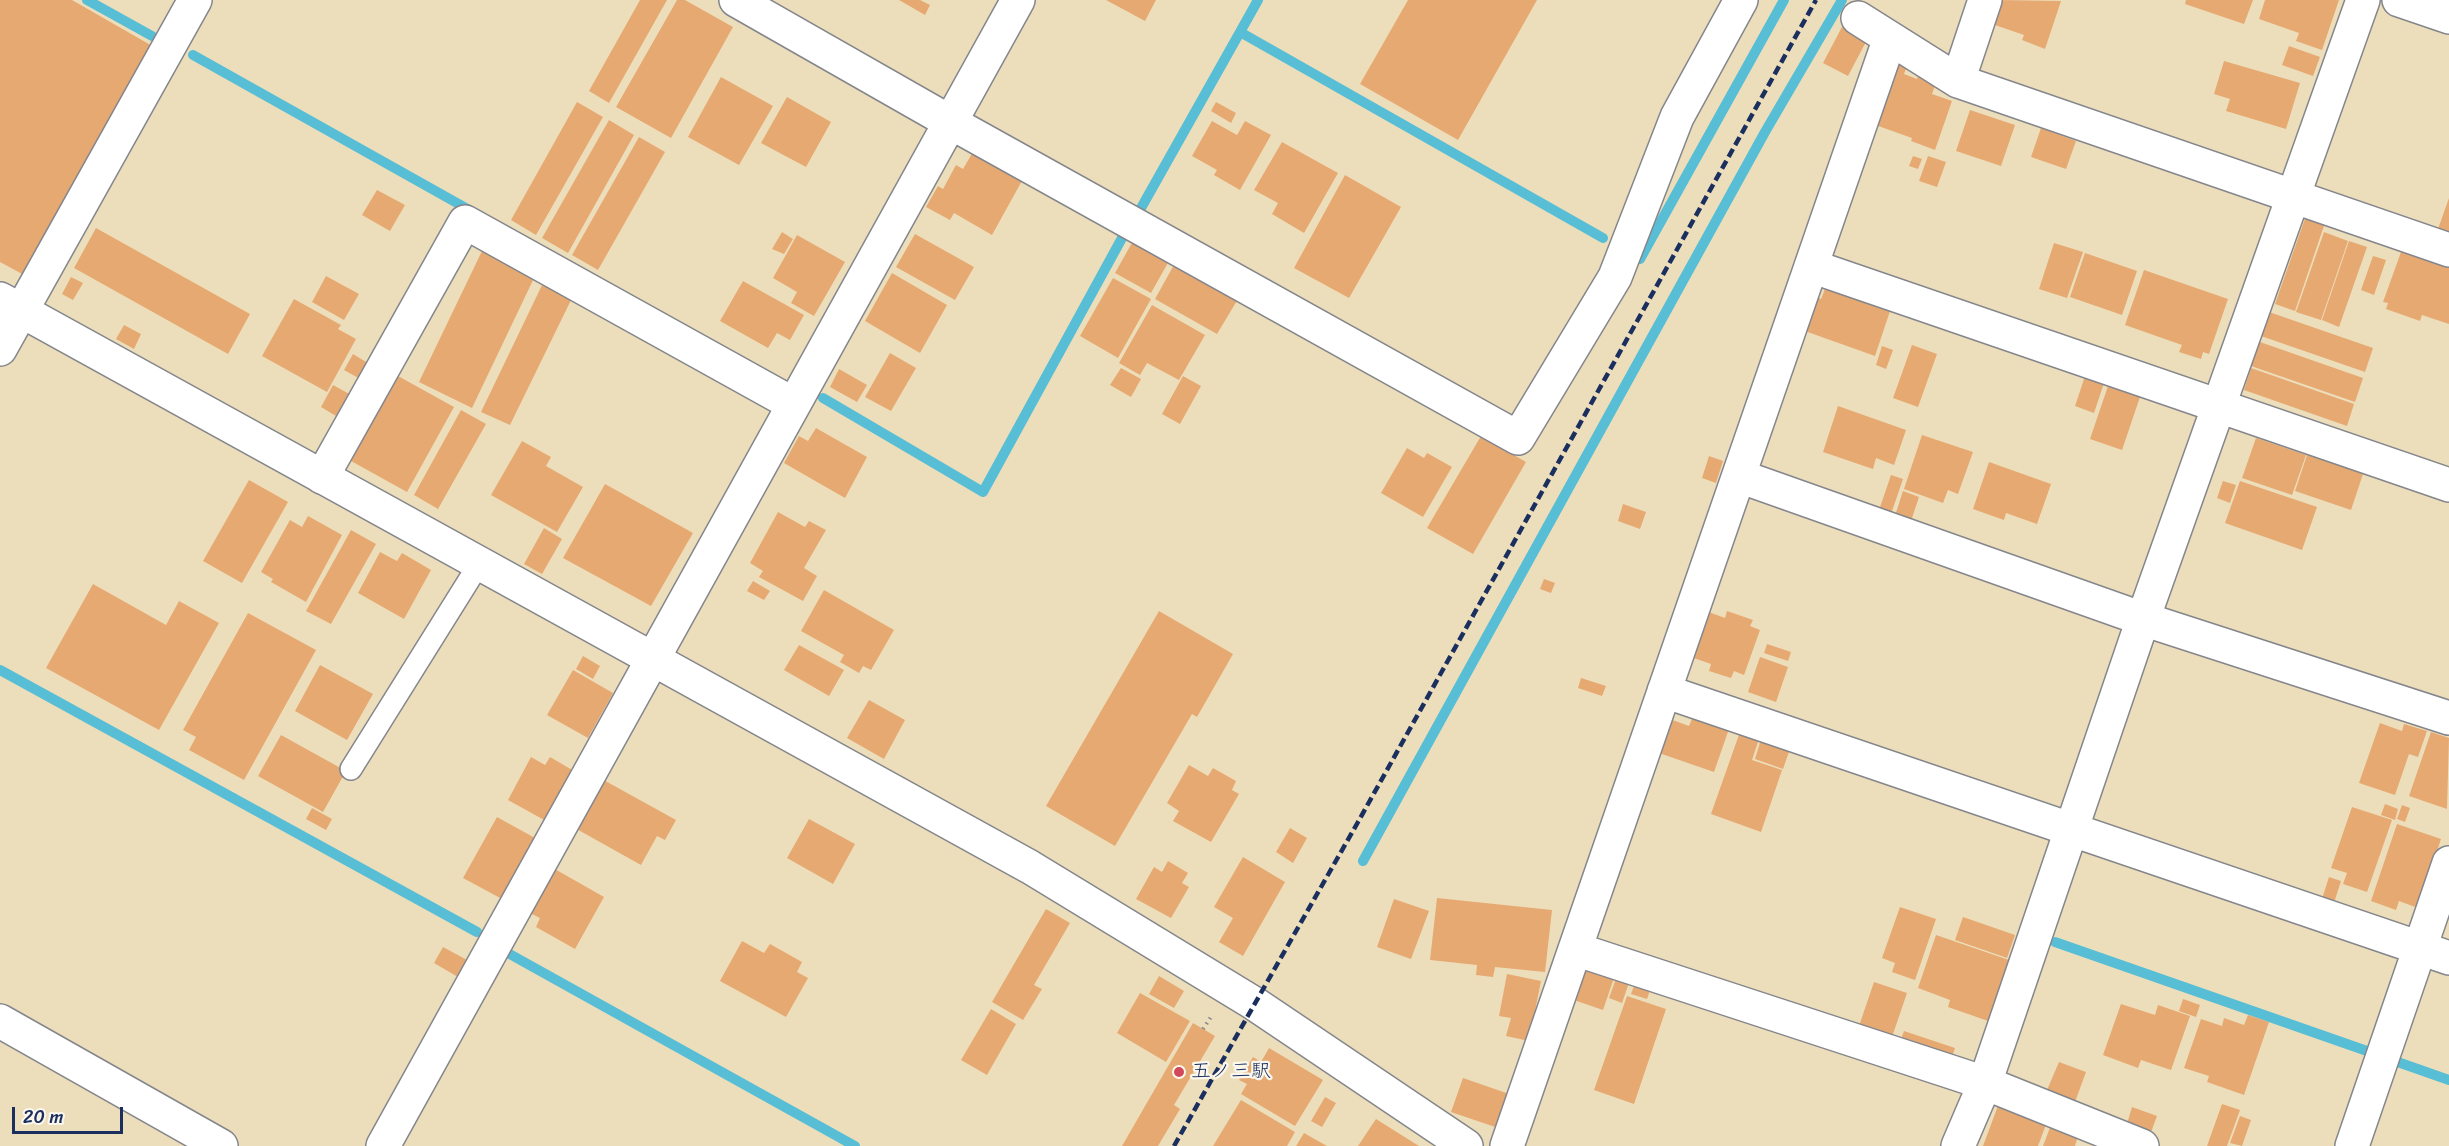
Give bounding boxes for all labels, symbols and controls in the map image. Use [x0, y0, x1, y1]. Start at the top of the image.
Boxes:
place label: 五ノ三駅 [1191, 1060, 1271, 1084]
marker: 五ノ三駅 [1172, 1065, 1186, 1079]
scale bar [15, 1095, 126, 1133]
text: 20 m [23, 1101, 63, 1133]

